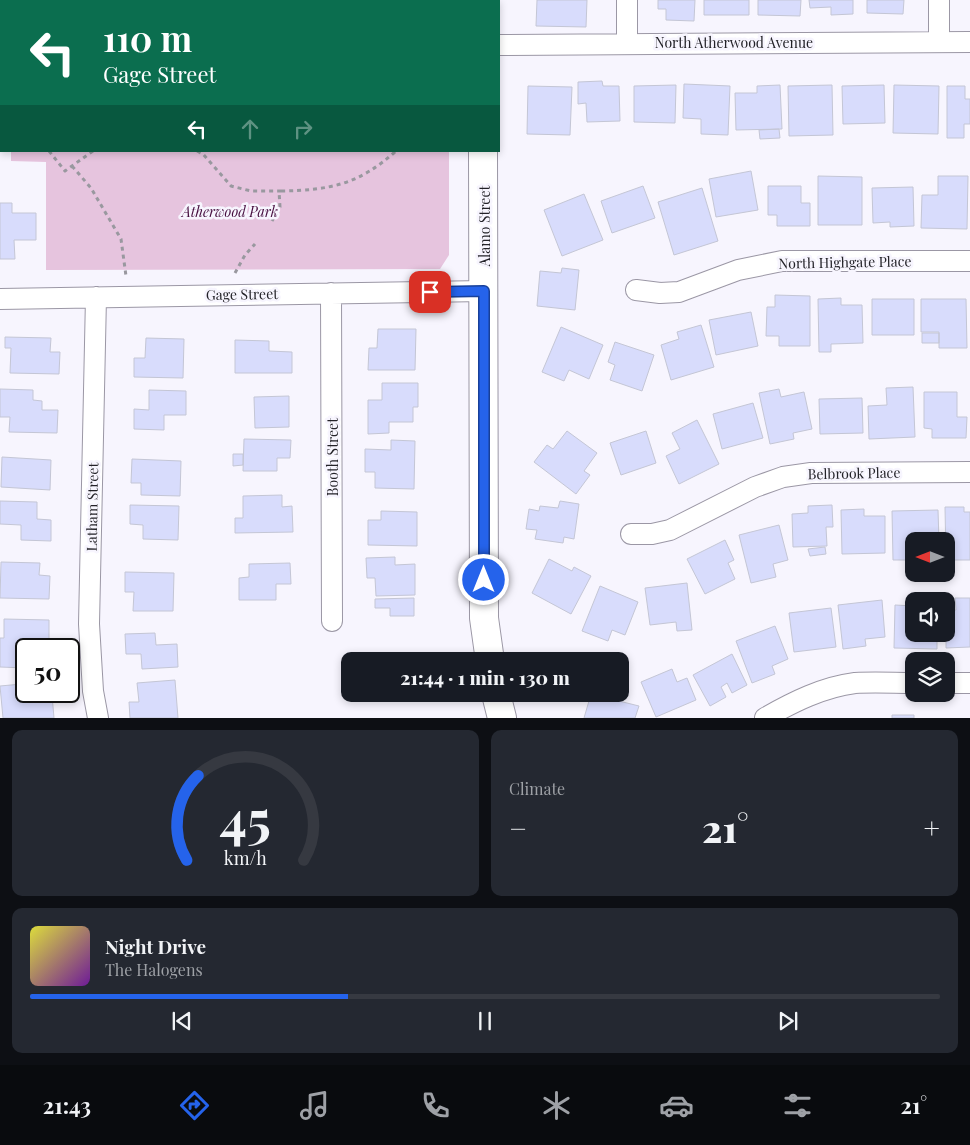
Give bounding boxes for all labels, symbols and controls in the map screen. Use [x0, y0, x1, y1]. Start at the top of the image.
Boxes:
text: 110 m [103, 14, 192, 61]
icon: left [20, 20, 85, 85]
street label: North Atherwood Avenue [655, 33, 813, 52]
text: Gage Street [103, 59, 216, 89]
icon: left [183, 115, 211, 143]
icon: ahead [236, 115, 264, 143]
icon: right [289, 115, 317, 143]
street label: Alamo Street [475, 184, 494, 267]
park label: Atherwood Park [180, 202, 278, 221]
street label: North Highgate Place [778, 251, 912, 273]
pin [409, 271, 451, 313]
icon: arrive [416, 278, 444, 306]
street label: Gage Street [206, 284, 279, 304]
street label: Booth Street [323, 417, 342, 496]
street label: Latham Street [82, 461, 102, 552]
street label: Belbrook Place [807, 463, 901, 483]
north arrow [905, 532, 955, 582]
map controls [905, 532, 955, 702]
position arrow [457, 553, 509, 605]
button: sound [905, 592, 955, 642]
speed limit sign: 50 [15, 638, 80, 703]
button: layers [905, 652, 955, 702]
text: 21:44 · 1 min · 130 m [400, 664, 570, 690]
text: Climate [509, 778, 565, 799]
text: 45 [220, 783, 271, 852]
text: 21° [702, 802, 749, 853]
text: − [509, 809, 527, 846]
text: + [924, 809, 940, 846]
text: km/h [224, 846, 267, 869]
text: Night Drive [105, 933, 206, 959]
text: The Halogens [105, 959, 203, 980]
icon: previous [168, 1007, 196, 1035]
icon: pause [471, 1007, 499, 1035]
icon: next [774, 1007, 802, 1035]
icon: directions [177, 1088, 212, 1123]
icon: music [297, 1088, 332, 1123]
icon: phone [418, 1088, 453, 1123]
icon: climate [539, 1088, 574, 1123]
icon: car [659, 1088, 694, 1123]
icon: filters [780, 1088, 815, 1123]
text: 21:43 [43, 1090, 91, 1120]
text: 21° [900, 1090, 927, 1120]

